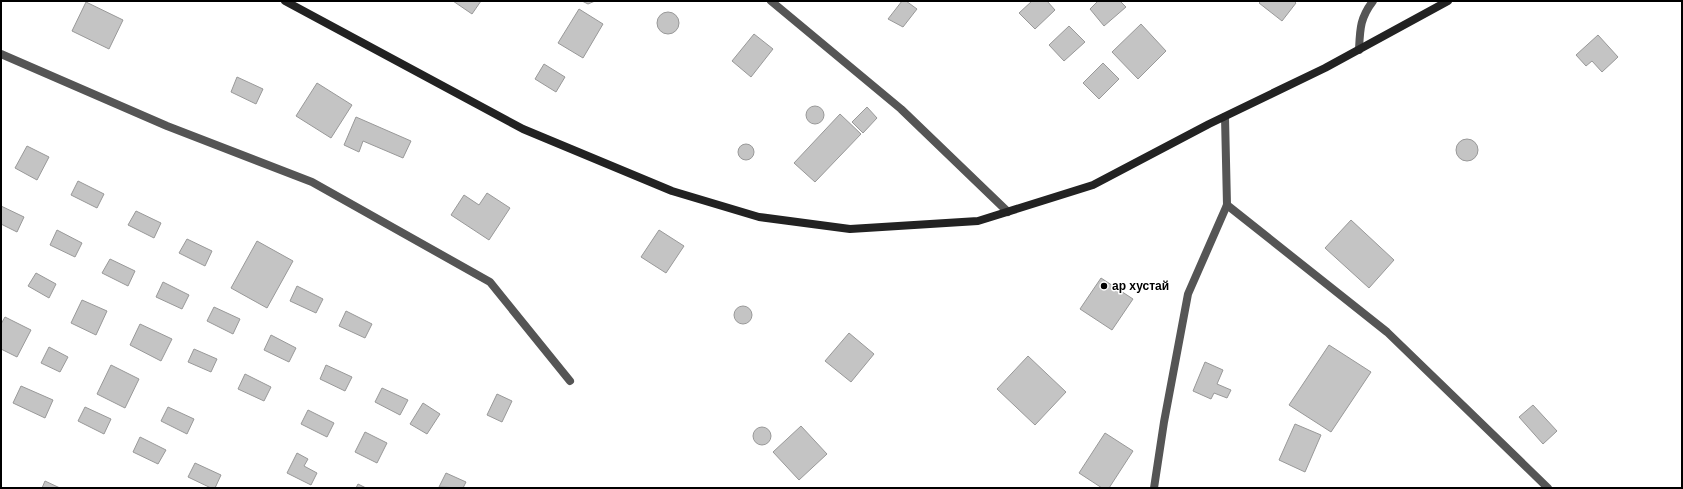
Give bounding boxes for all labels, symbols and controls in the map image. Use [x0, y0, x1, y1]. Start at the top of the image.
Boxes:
place label: ар хустай [1112, 279, 1169, 293]
marker: ар хустай [1099, 281, 1109, 291]

